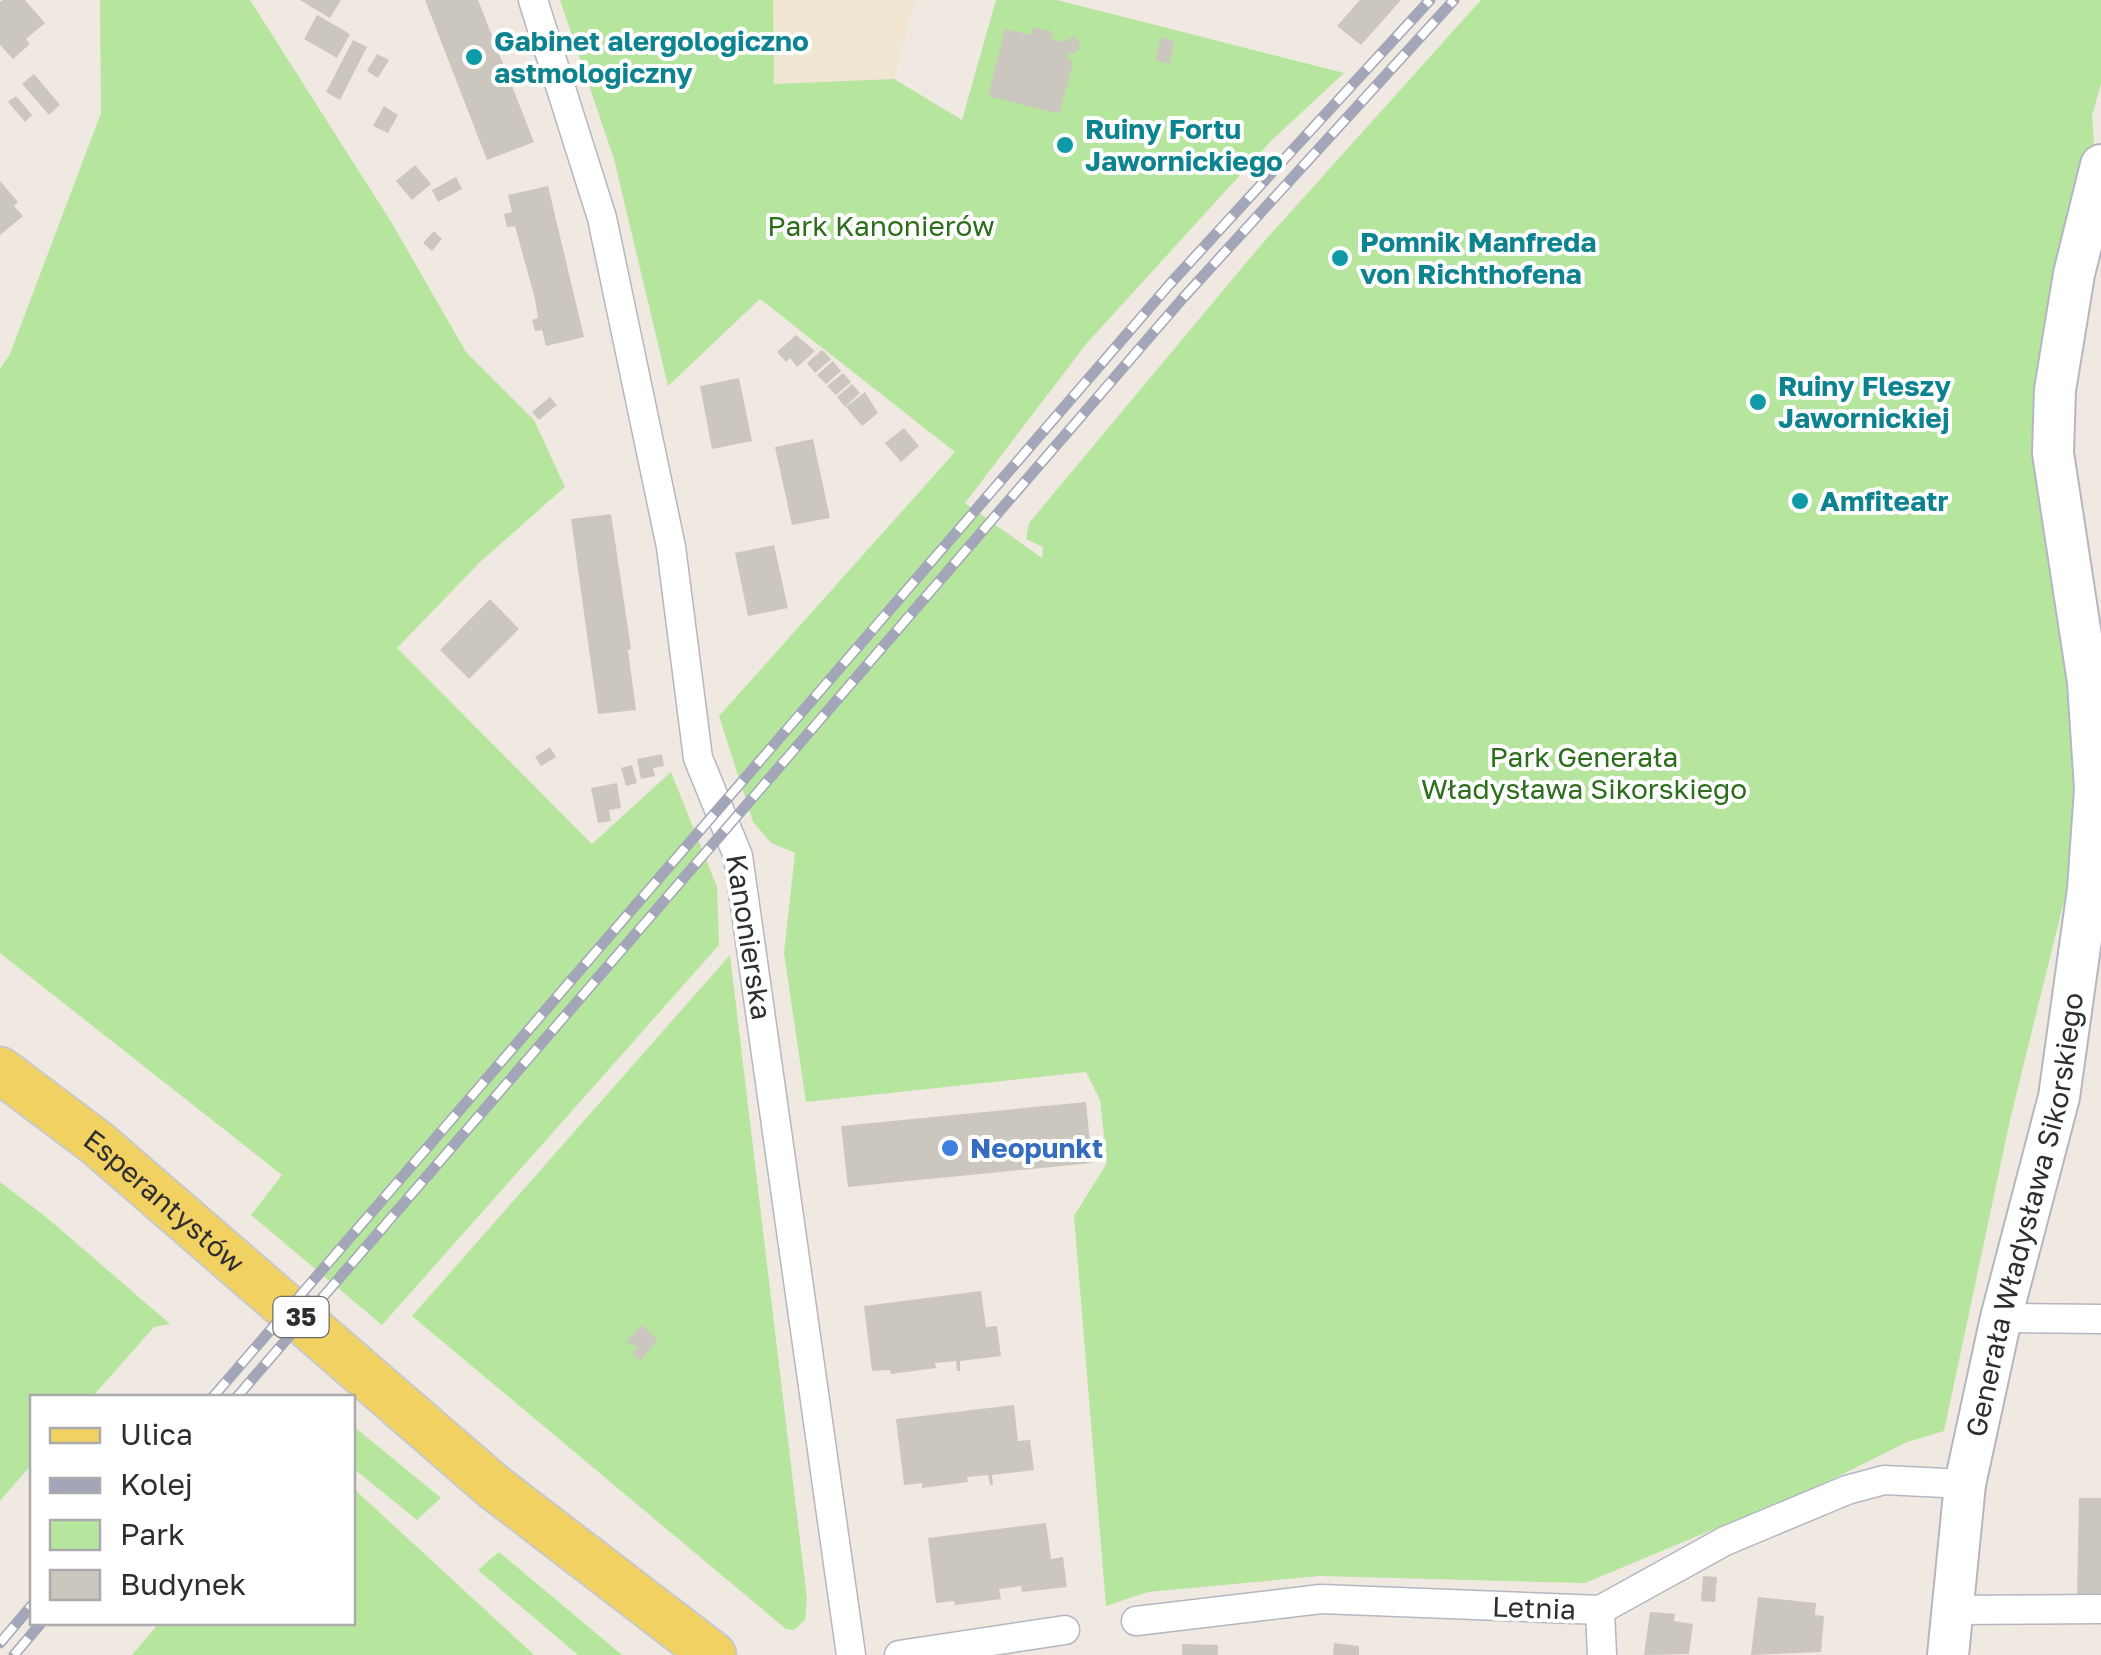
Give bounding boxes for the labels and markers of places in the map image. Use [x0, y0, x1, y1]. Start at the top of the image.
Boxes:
place label: Gabinet alergologiczno astmologiczny [494, 24, 809, 89]
marker: Gabinet alergologiczno astmologiczny [463, 46, 485, 68]
place label: Ruiny Fortu Jawornickiego [1085, 112, 1283, 177]
marker: Ruiny Fortu Jawornickiego [1054, 134, 1076, 156]
place label: Pomnik Manfreda von Richthofena [1360, 225, 1596, 290]
marker: Pomnik Manfreda von Richthofena [1329, 247, 1351, 269]
place label: Ruiny Fleszy Jawornickiej [1778, 369, 1951, 434]
marker: Ruiny Fleszy Jawornickiej [1747, 391, 1769, 413]
place label: Amfiteatr [1820, 484, 1948, 517]
marker: Amfiteatr [1789, 490, 1811, 512]
place label: Neopunkt [970, 1131, 1103, 1164]
marker: Neopunkt [939, 1137, 961, 1159]

